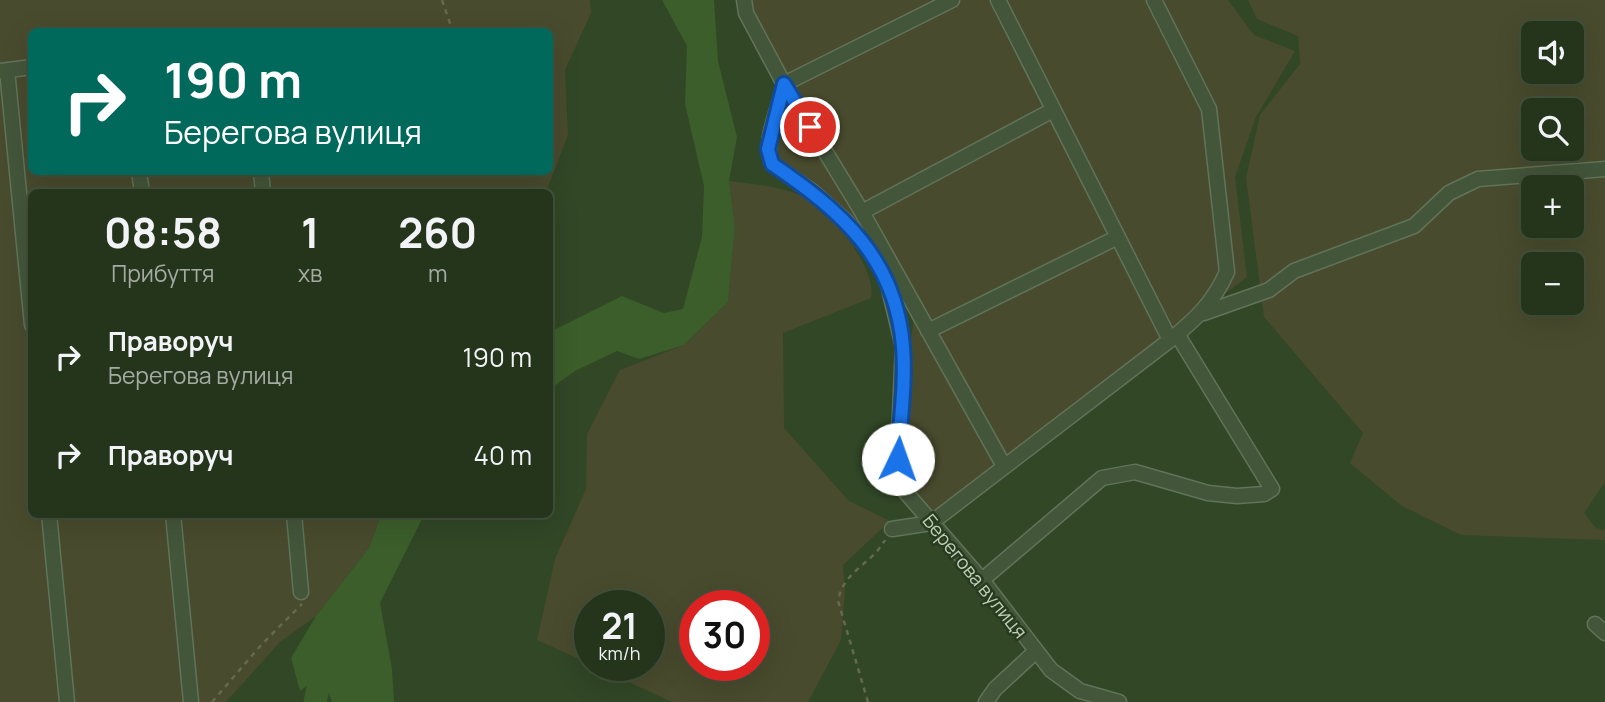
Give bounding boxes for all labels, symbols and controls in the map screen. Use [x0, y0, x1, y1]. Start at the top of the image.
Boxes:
map controls [1521, 21, 1584, 315]
button: sound [1521, 21, 1584, 84]
text: 190 m [164, 46, 302, 113]
icon: right [49, 56, 140, 147]
pin [780, 97, 840, 157]
button: search [1521, 98, 1584, 161]
icon: arrive [791, 108, 829, 146]
text: Берегова вулиця [164, 110, 422, 154]
button: + [1521, 175, 1584, 238]
text: 08:58 [104, 203, 222, 261]
text: 1 [301, 203, 319, 261]
text: 260 [398, 203, 477, 261]
button: − [1521, 252, 1584, 315]
text: Прибуття [111, 257, 215, 289]
text: хв [298, 257, 322, 289]
text: m [428, 257, 447, 289]
text: Праворуч [108, 323, 233, 359]
icon: right [49, 338, 87, 376]
text: 190 m [463, 339, 532, 375]
text: Берегова вулиця [108, 359, 293, 391]
position arrow [861, 422, 935, 496]
icon: right [49, 436, 87, 474]
text: Праворуч [108, 437, 233, 473]
text: 40 m [474, 437, 532, 473]
street label: Берегова вулиця [917, 508, 1033, 644]
speed limit sign: 30 [679, 590, 770, 681]
text: 21 [601, 602, 638, 650]
text: km/h [599, 641, 640, 665]

